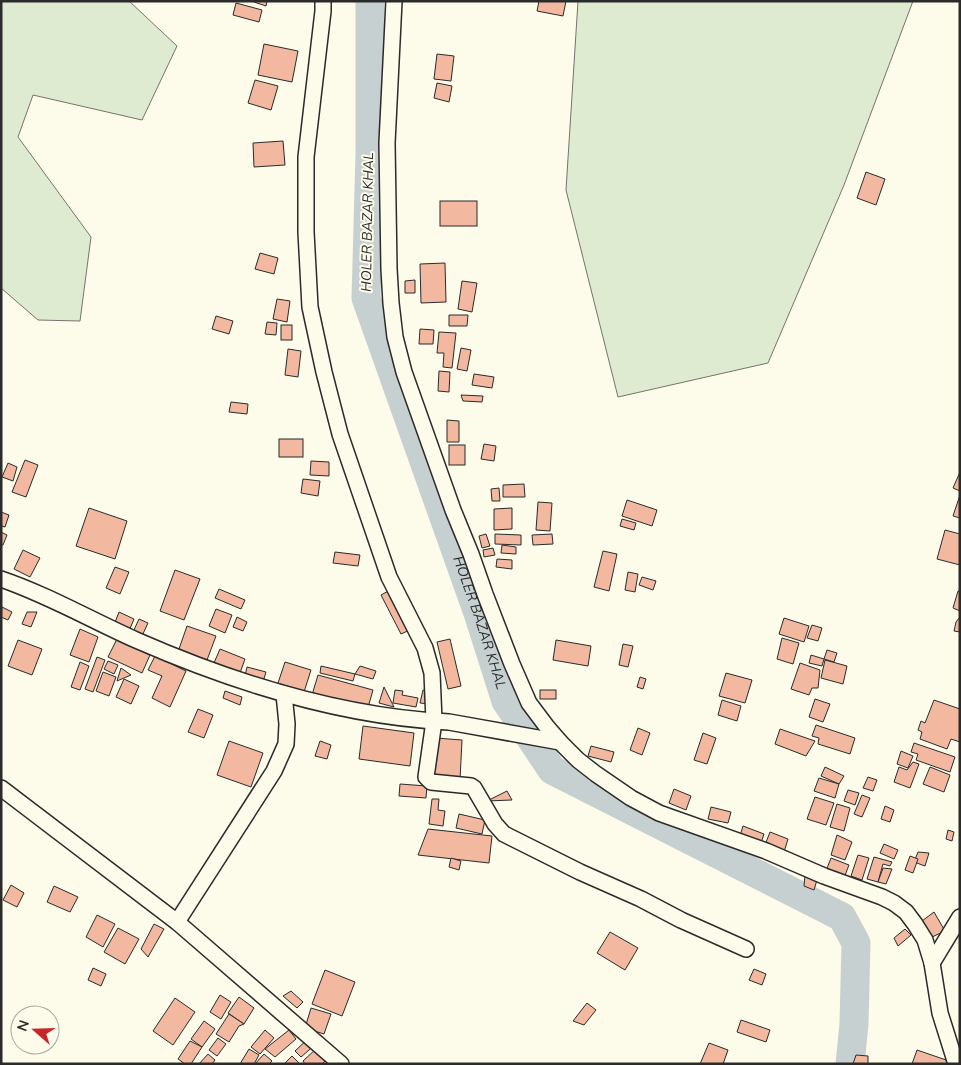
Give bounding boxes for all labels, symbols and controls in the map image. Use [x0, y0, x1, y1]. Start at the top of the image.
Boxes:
water label: HOLER BAZAR KHAL [357, 152, 377, 292]
water label: HOLER BAZAR KHAL [449, 553, 511, 692]
north arrow [10, 1005, 60, 1055]
text: N [13, 1018, 33, 1034]

